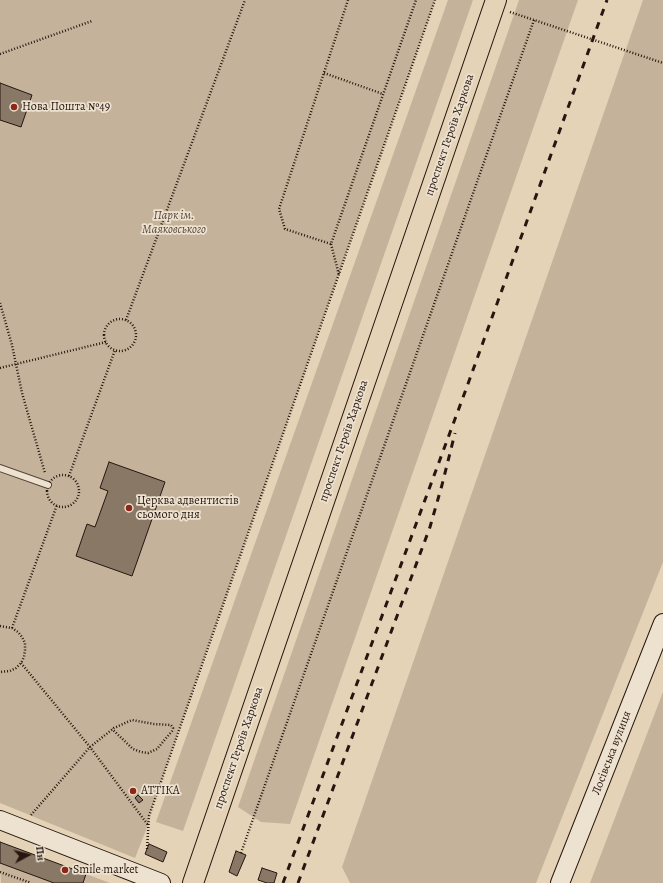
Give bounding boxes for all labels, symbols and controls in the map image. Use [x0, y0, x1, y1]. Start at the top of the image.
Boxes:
street label: проспект Героїв Харкова [422, 72, 478, 198]
place label: Нова Пошта №49 [22, 100, 110, 114]
marker: Нова Пошта №49 [9, 102, 19, 112]
park label: Парк ім. Маяковського [142, 209, 206, 237]
street label: проспект Героїв Харкова [316, 378, 372, 504]
place label: Церква адвентистів сьомого дня [137, 494, 239, 522]
marker: Церква адвентистів сьомого дня [124, 503, 134, 513]
street label: проспект Героїв Харкова [211, 685, 267, 811]
street label: Лосівська вулиця [589, 709, 635, 797]
place label: АТТІКА [141, 784, 180, 798]
marker: АТТІКА [128, 786, 138, 796]
north arrow [8, 835, 48, 875]
text: Пн [32, 845, 49, 862]
place label: Smile market [73, 863, 139, 877]
marker: Smile market [60, 865, 70, 875]

